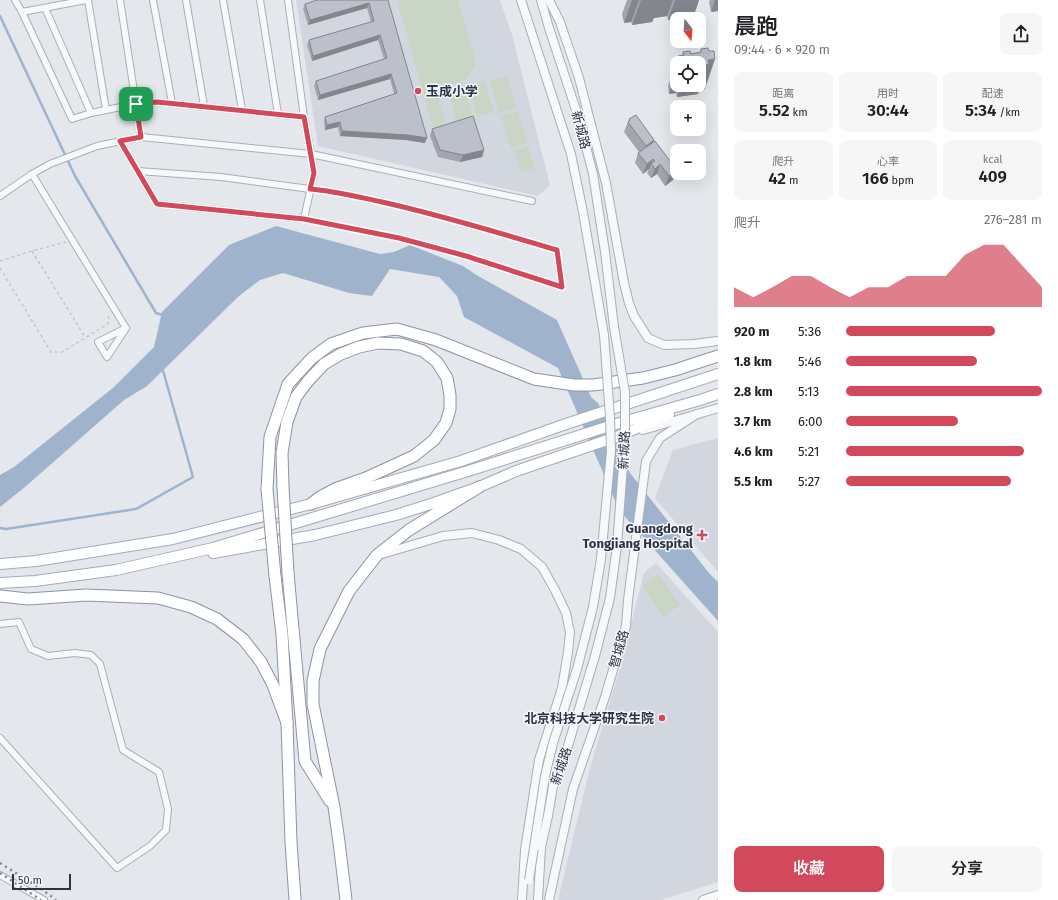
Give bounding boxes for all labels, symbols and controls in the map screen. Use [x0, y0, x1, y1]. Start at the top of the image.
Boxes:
north arrow [670, 12, 706, 48]
map controls [670, 12, 706, 180]
text: 晨跑 [734, 13, 778, 40]
button: share [1000, 13, 1042, 55]
text: 09:44 · 6 × 920 m [734, 42, 830, 57]
button: locate [670, 56, 706, 92]
place label: 玉成小学 [426, 84, 478, 99]
marker: 玉成小学 [413, 86, 423, 96]
pin [119, 87, 153, 121]
text: 距离 [772, 87, 794, 100]
text: 用时 [877, 87, 899, 100]
text: 配速 [982, 87, 1004, 100]
icon: arrive [125, 93, 147, 115]
button: + [670, 100, 706, 136]
text: 5.52 [759, 100, 790, 121]
text: 30:44 [867, 100, 909, 121]
text: 5:34 [965, 100, 997, 121]
text: km [790, 106, 808, 119]
text: /km [997, 106, 1020, 119]
street label: 新城路 [569, 109, 593, 151]
button: − [670, 144, 706, 180]
text: kcal [983, 153, 1003, 166]
text: 爬升 [772, 155, 794, 168]
text: 心率 [877, 155, 899, 168]
text: 409 [978, 166, 1007, 187]
text: 42 [768, 168, 786, 189]
text: 166 [862, 168, 889, 189]
text: m [786, 174, 798, 187]
text: bpm [889, 174, 914, 187]
text: 276–281 m [984, 212, 1042, 227]
text: 爬升 [734, 215, 760, 230]
text: 920 m [734, 324, 769, 339]
text: 5:36 [798, 324, 821, 339]
text: 1.8 km [734, 354, 772, 369]
text: 5:46 [798, 354, 821, 369]
text: 2.8 km [734, 384, 773, 399]
text: 5:13 [798, 384, 819, 399]
text: 3.7 km [734, 414, 771, 429]
text: 6:00 [798, 414, 823, 429]
street label: 新城路 [615, 430, 633, 470]
text: 4.6 km [734, 444, 773, 459]
text: 5:21 [798, 444, 819, 459]
text: 5.5 km [734, 474, 772, 489]
text: 5:27 [798, 474, 820, 489]
place label: Guangdong Tongjiang Hospital [583, 521, 694, 551]
marker: Guangdong Tongjiang Hospital [696, 529, 708, 541]
street label: 智城路 [606, 628, 632, 670]
place label: 北京科技大学研究生院 [524, 711, 654, 726]
marker: 北京科技大学研究生院 [657, 713, 667, 723]
street label: 新城路 [548, 745, 574, 787]
button: 收藏 [734, 846, 884, 892]
button: 分享 [892, 846, 1042, 892]
scale bar [12, 872, 71, 891]
text: 50 m [18, 874, 42, 887]

